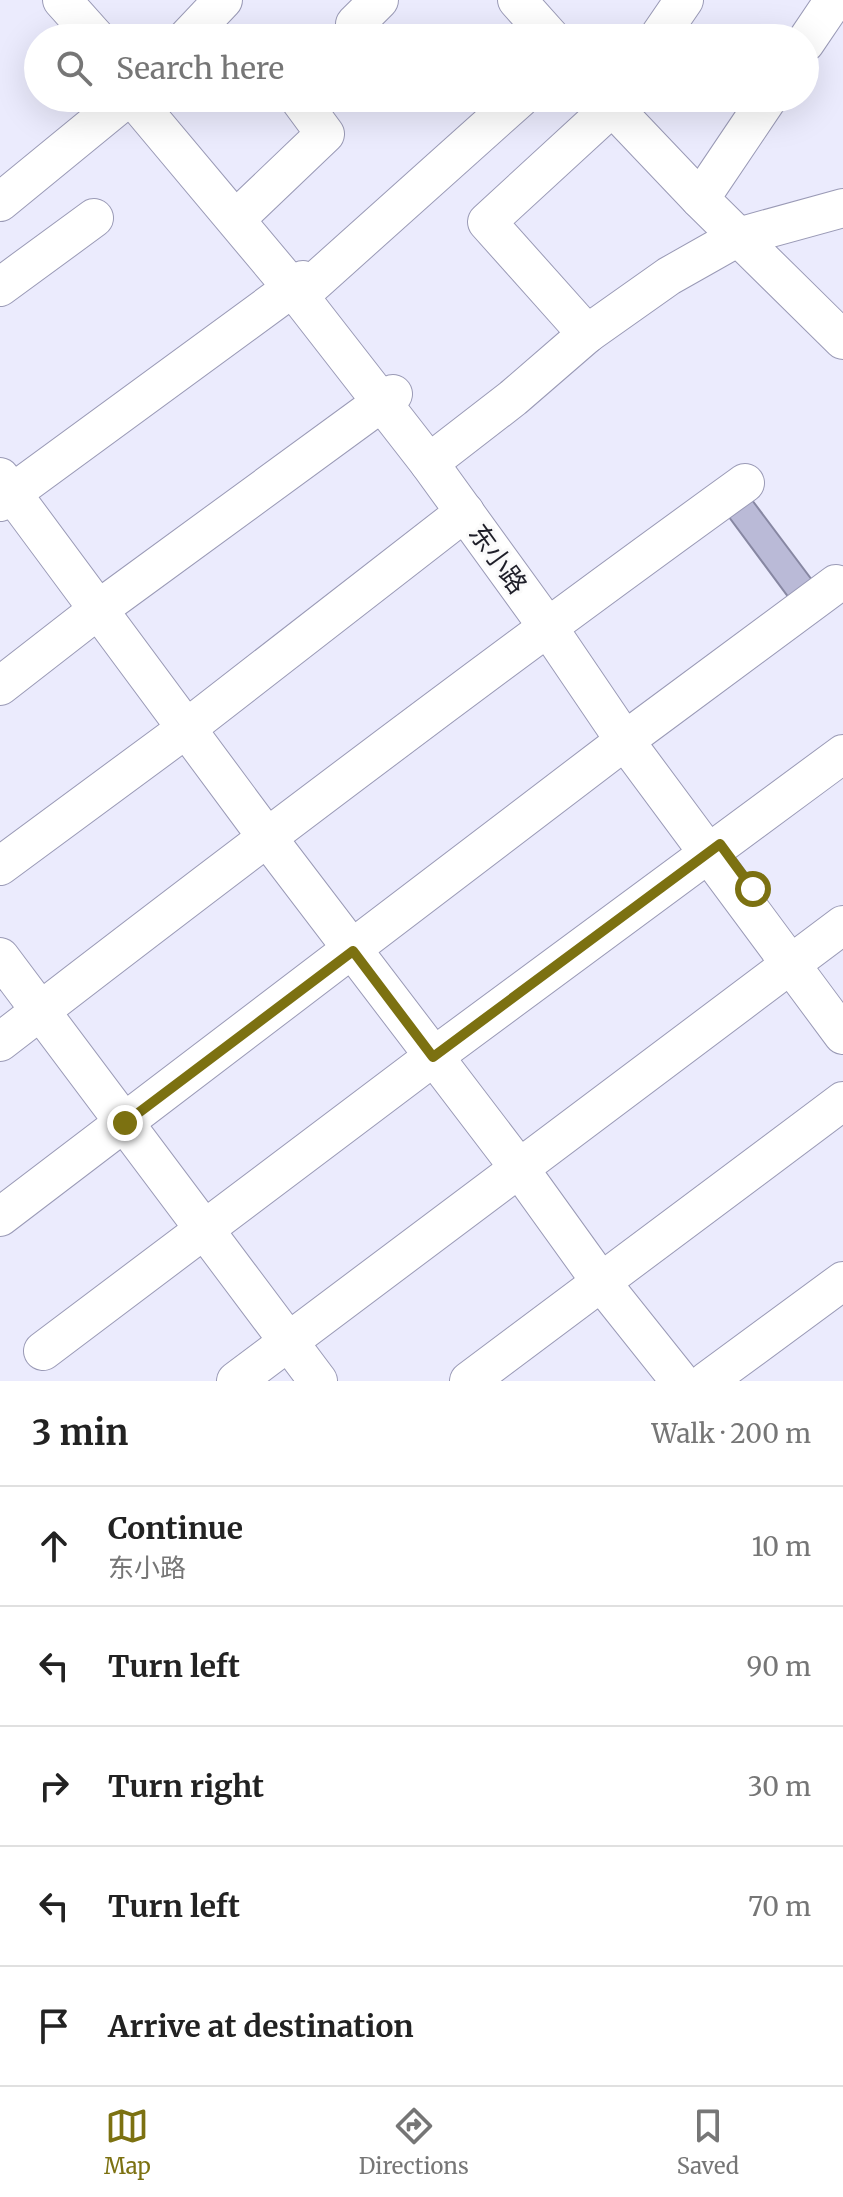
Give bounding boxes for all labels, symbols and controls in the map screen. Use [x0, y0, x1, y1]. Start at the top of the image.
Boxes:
search box [24, 24, 819, 112]
icon: search [52, 46, 96, 90]
text: Search here [116, 49, 284, 87]
street label: 东小路 [462, 517, 535, 600]
route start [735, 871, 771, 907]
route end [107, 1105, 143, 1141]
text: 3 min [32, 1412, 128, 1454]
text: Walk · 200 m [652, 1417, 811, 1450]
text: Continue [108, 1509, 243, 1547]
icon: ahead [32, 1524, 76, 1568]
text: 10 m [752, 1530, 811, 1563]
text: 东小路 [108, 1551, 186, 1584]
icon: left [32, 1644, 76, 1688]
text: Turn left [108, 1647, 240, 1685]
text: 90 m [747, 1650, 811, 1683]
icon: right [32, 1764, 76, 1808]
text: Turn right [108, 1767, 264, 1805]
text: 30 m [748, 1770, 811, 1803]
icon: left [32, 1884, 76, 1928]
text: Turn left [108, 1887, 240, 1925]
text: 70 m [748, 1890, 811, 1923]
icon: arrive [32, 2004, 76, 2048]
text: Arrive at destination [108, 2007, 414, 2045]
tab: Map [104, 2104, 151, 2180]
tab: Directions [359, 2104, 469, 2180]
tab: Saved [677, 2104, 739, 2180]

